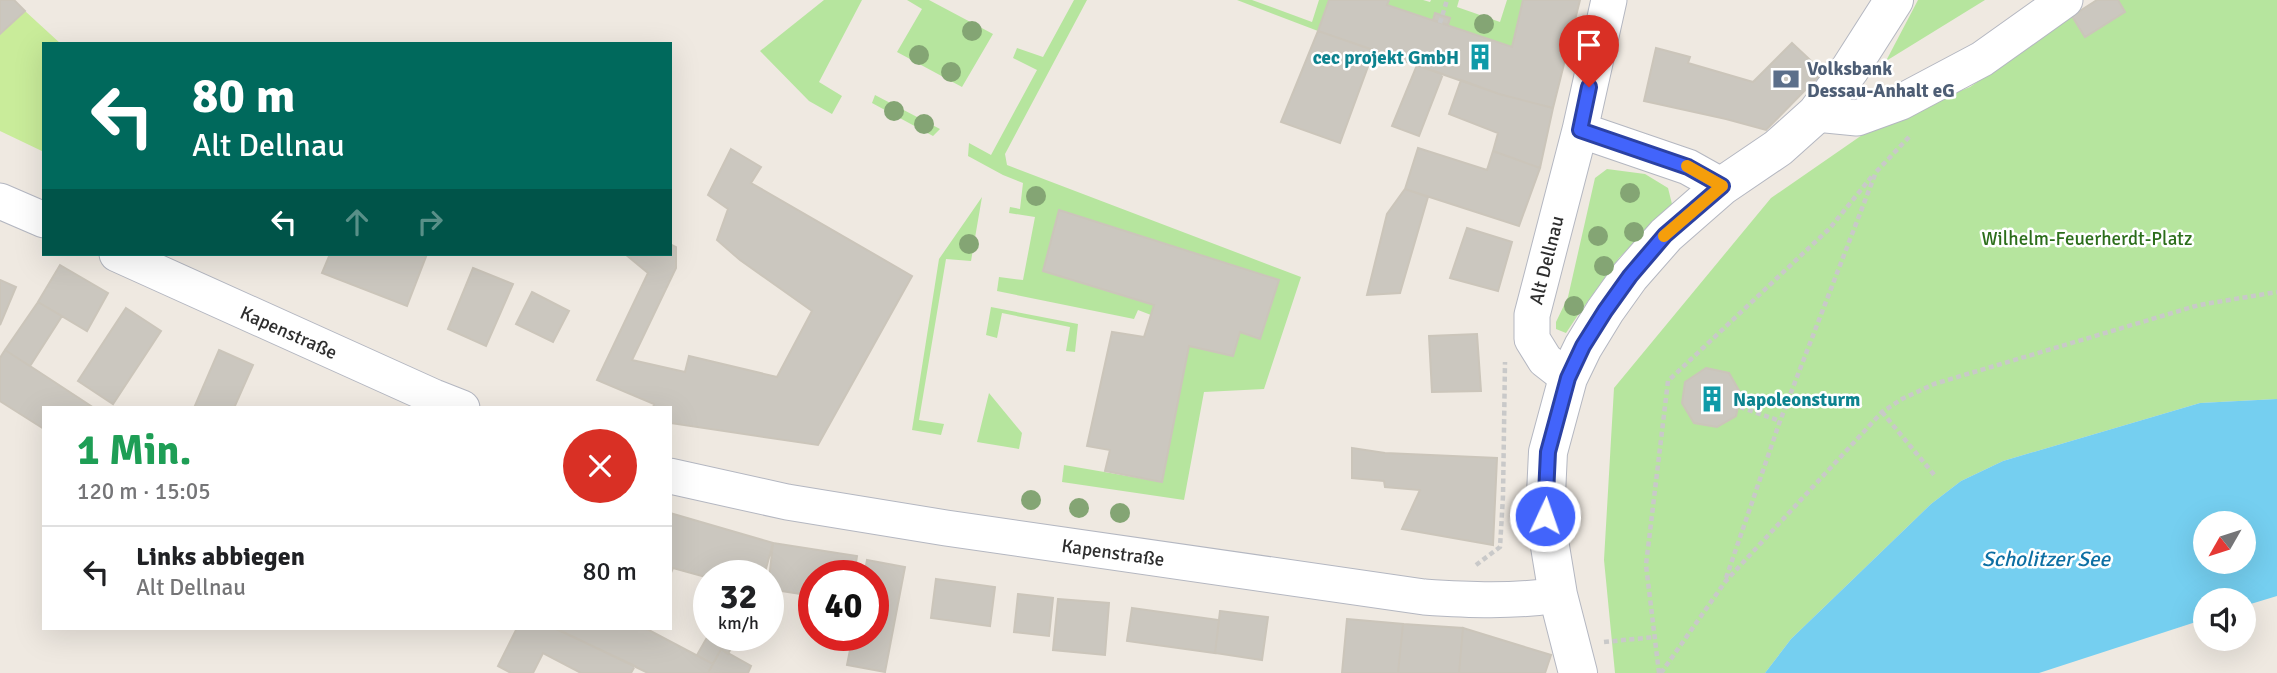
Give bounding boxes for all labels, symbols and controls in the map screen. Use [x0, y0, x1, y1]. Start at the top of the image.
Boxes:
pin [1559, 15, 1619, 87]
icon: arrive [1570, 26, 1608, 64]
building icon: cec projekt GmbH [1465, 42, 1495, 72]
place label: cec projekt GmbH [1313, 46, 1459, 70]
place label: Volksbank Dessau-Anhalt eG [1807, 57, 1955, 103]
bank icon: Volksbank Dessau-Anhalt eG [1771, 64, 1801, 94]
text: 80 m [192, 66, 295, 126]
icon: left [77, 70, 168, 161]
text: Alt Dellnau [192, 126, 345, 165]
icon: left [265, 203, 303, 241]
icon: ahead [338, 203, 376, 241]
icon: right [411, 203, 449, 241]
street label: Alt Dellnau [1524, 213, 1570, 307]
park label: Wilhelm-Feuerherdt-Platz [1981, 227, 2193, 251]
street label: Kapenstraße [236, 301, 341, 365]
building icon: Napoleonsturm [1697, 384, 1727, 414]
place label: Napoleonsturm [1733, 388, 1860, 412]
text: 1 Min. [77, 425, 191, 476]
button: close [563, 429, 637, 503]
text: 120 m · 15:05 [77, 477, 211, 506]
position arrow [1508, 479, 1582, 553]
north arrow [2193, 511, 2256, 574]
map controls [2193, 511, 2256, 651]
street label: Kapenstraße [1060, 534, 1166, 572]
text: Links abbiegen [136, 541, 305, 573]
water label: Scholitzer See [1982, 546, 2111, 572]
icon: left [77, 553, 115, 591]
text: 80 m [582, 556, 637, 588]
speed limit sign: 40 [798, 560, 889, 651]
text: Alt Dellnau [136, 573, 246, 602]
text: 32 [720, 575, 757, 618]
button: sound [2193, 588, 2256, 651]
text: km/h [718, 612, 759, 634]

